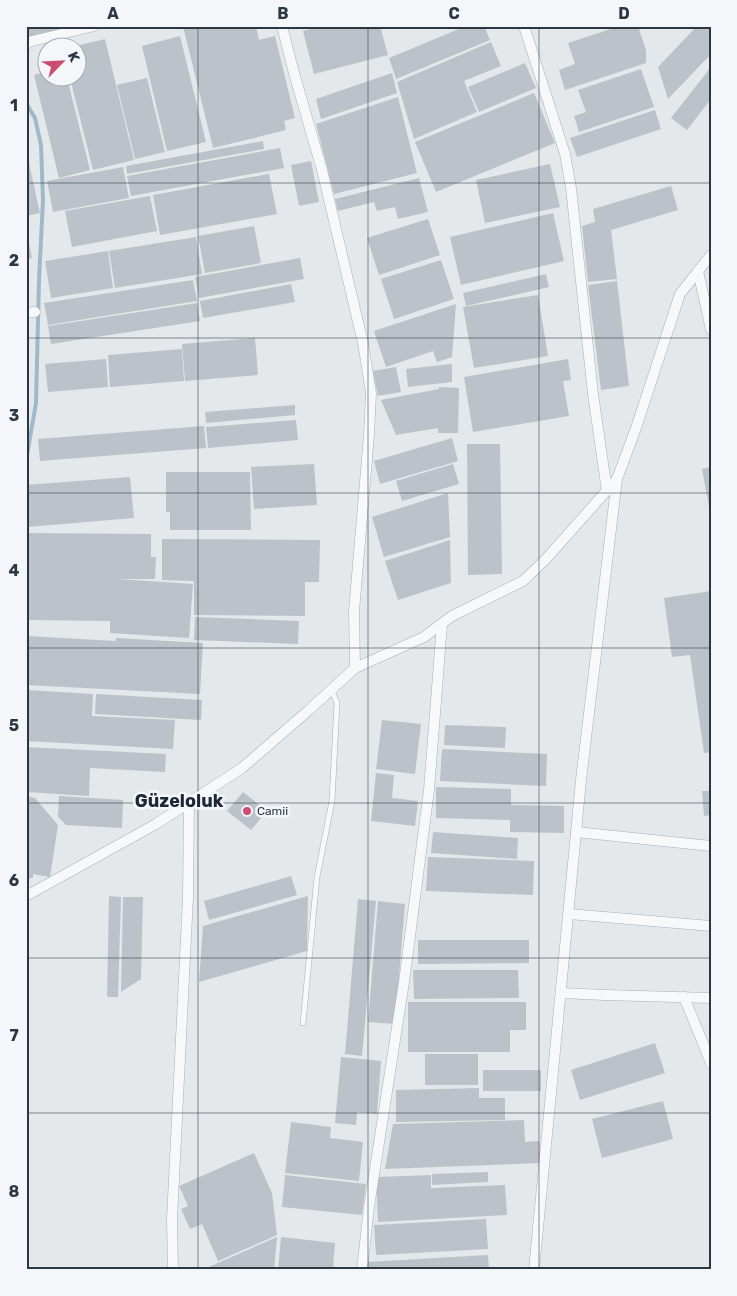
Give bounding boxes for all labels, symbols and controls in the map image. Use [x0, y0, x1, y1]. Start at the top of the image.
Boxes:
text: A [107, 4, 119, 23]
text: B [277, 4, 289, 23]
text: C [448, 4, 460, 23]
text: D [618, 4, 630, 23]
north arrow [38, 38, 88, 88]
text: K [64, 49, 83, 65]
text: 1 [10, 96, 18, 115]
text: 2 [9, 251, 19, 270]
text: 3 [9, 406, 19, 425]
text: 4 [9, 561, 20, 580]
text: 5 [9, 716, 19, 735]
district label: Güzeloluk [135, 790, 224, 812]
place label: Camii [257, 804, 288, 818]
marker: Camii [241, 805, 253, 817]
text: 6 [9, 871, 19, 890]
text: 7 [9, 1026, 19, 1045]
text: 8 [9, 1182, 20, 1201]

